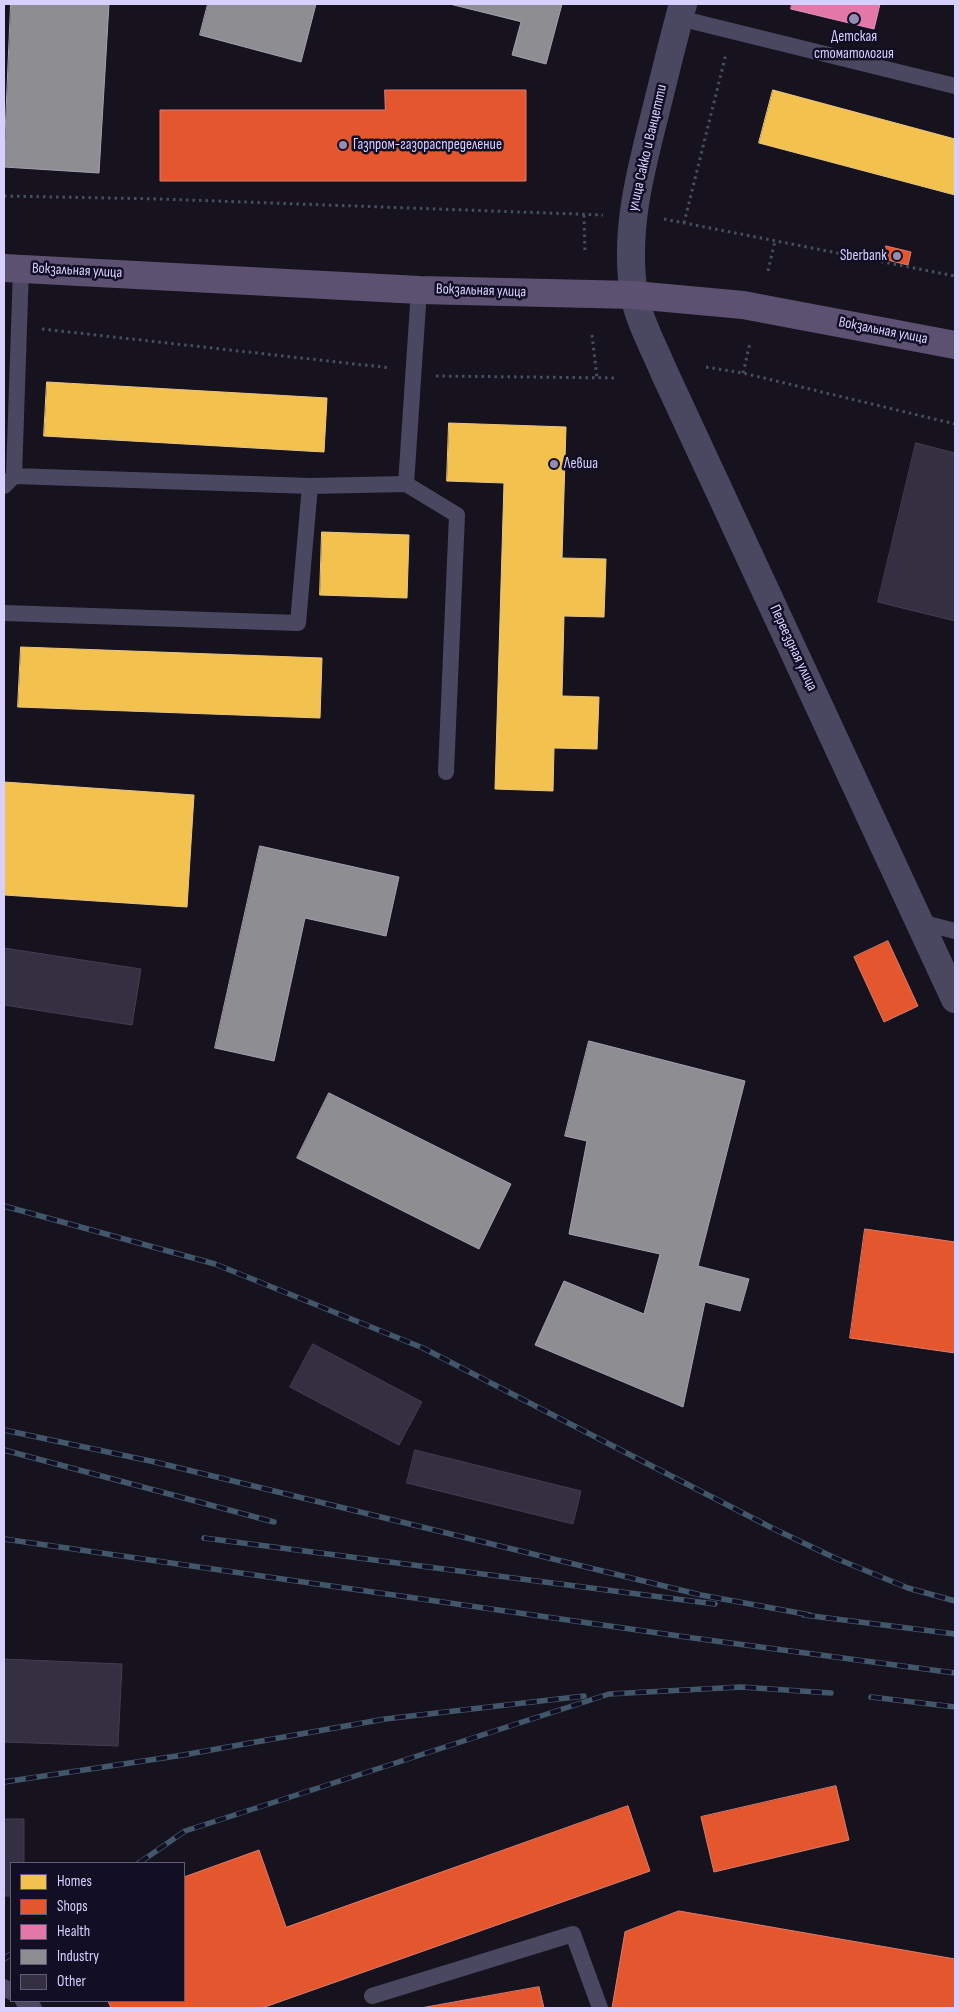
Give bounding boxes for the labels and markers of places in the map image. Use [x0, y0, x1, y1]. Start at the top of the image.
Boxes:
marker: Детская стоматология [847, 12, 861, 26]
place label: Детская стоматология [814, 28, 894, 63]
place label: Газпром-газораспределение [353, 136, 502, 154]
marker: Газпром-газораспределение [337, 139, 349, 151]
place label: Sberbank [840, 247, 887, 265]
marker: Sberbank [891, 250, 903, 262]
place label: Левша [564, 455, 598, 473]
marker: Левша [548, 458, 560, 470]

